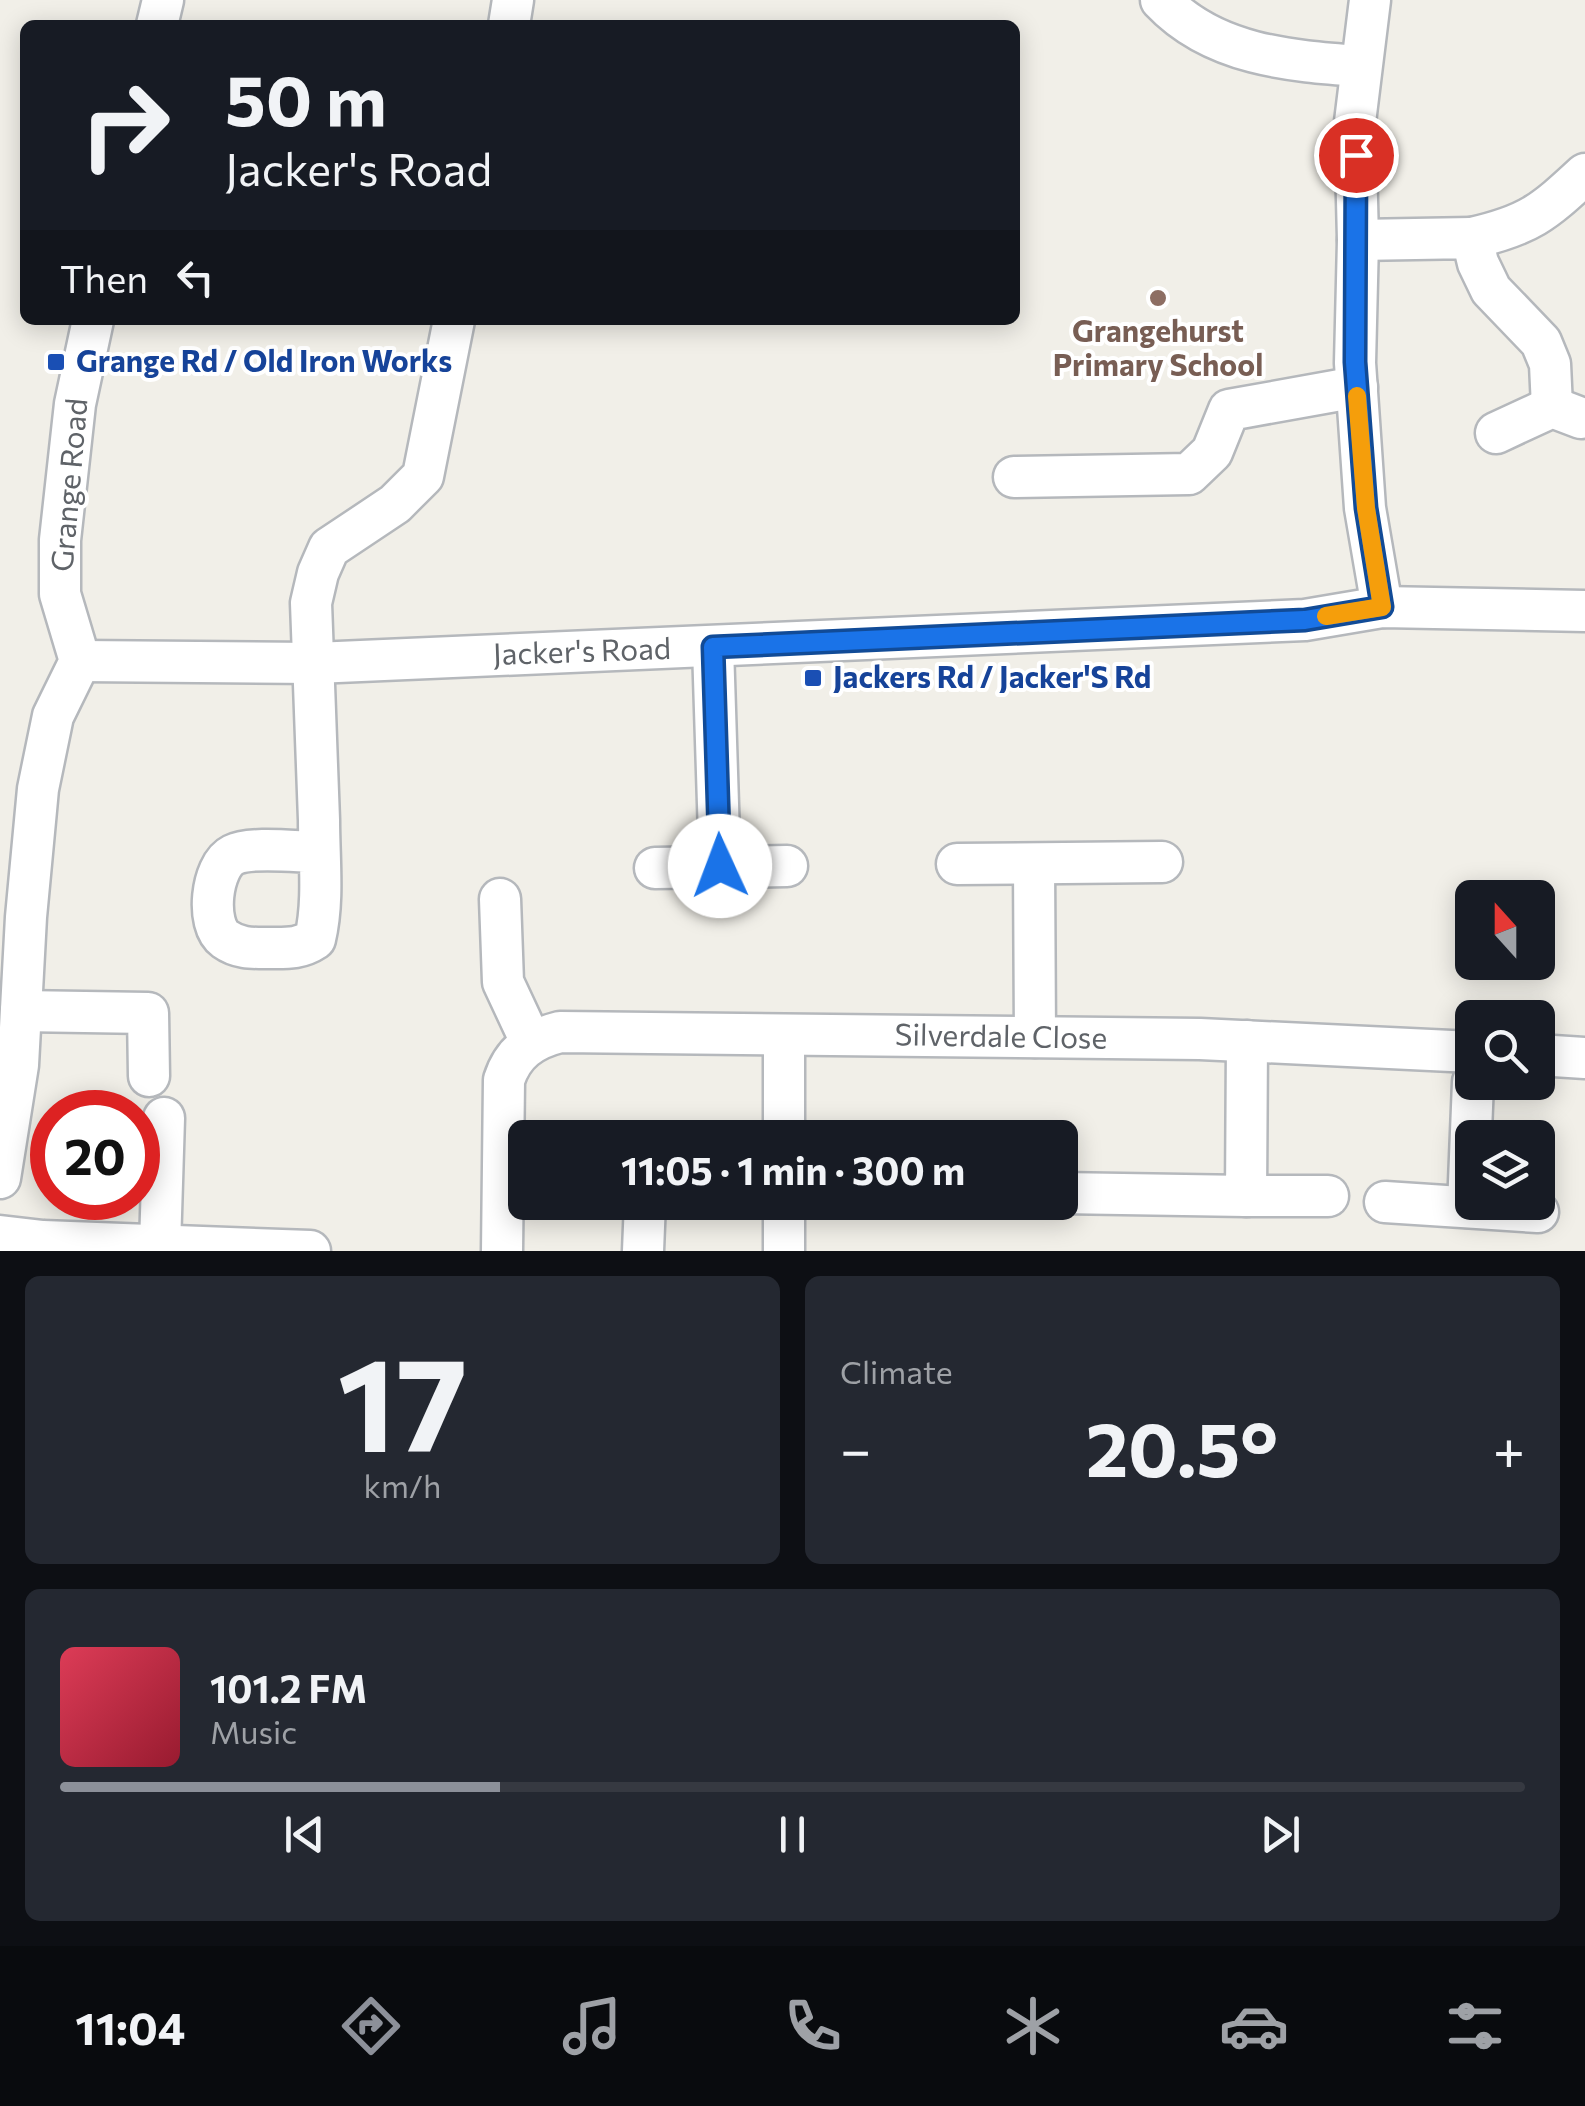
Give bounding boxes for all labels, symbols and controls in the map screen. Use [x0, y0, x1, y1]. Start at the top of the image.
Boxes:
text: 50 m [225, 55, 387, 140]
icon: right [60, 60, 190, 190]
pin [1314, 113, 1399, 198]
icon: arrive [1329, 128, 1384, 183]
text: Jacker's Road [225, 140, 492, 195]
icon: left [168, 250, 223, 305]
text: Then [60, 254, 148, 301]
marker: Grangehurst Primary School [1147, 287, 1169, 309]
place label: Grangehurst Primary School [1053, 311, 1263, 382]
place label: Grange Rd / Old Iron Works [76, 341, 452, 378]
marker: Grange Rd / Old Iron Works [45, 351, 67, 373]
street label: Grange Road [41, 396, 94, 573]
street label: Jacker's Road [492, 628, 672, 671]
place label: Jackers Rd / Jacker'S Rd [833, 657, 1151, 694]
marker: Jackers Rd / Jacker'S Rd [802, 667, 824, 689]
position arrow [668, 814, 772, 918]
north arrow [1455, 880, 1555, 980]
map controls [1455, 880, 1555, 1220]
button: search [1455, 1000, 1555, 1100]
street label: Silverdale Close [894, 1014, 1108, 1055]
speed limit sign: 20 [30, 1090, 160, 1220]
button: layers [1455, 1120, 1555, 1220]
text: 11:05 · 1 min · 300 m [621, 1146, 965, 1193]
text: 17 [337, 1320, 468, 1479]
text: Climate [840, 1351, 953, 1391]
text: 20.5° [1086, 1401, 1278, 1492]
text: − [840, 1414, 871, 1481]
text: + [1493, 1414, 1525, 1481]
text: km/h [364, 1465, 441, 1505]
text: 101.2 FM [210, 1664, 367, 1711]
text: Music [210, 1711, 297, 1751]
icon: previous [277, 1807, 332, 1862]
icon: pause [765, 1807, 820, 1862]
icon: next [1253, 1807, 1308, 1862]
icon: directions [336, 1991, 406, 2061]
icon: music [557, 1991, 627, 2061]
icon: phone [778, 1991, 848, 2061]
icon: climate [998, 1991, 1068, 2061]
icon: car [1219, 1991, 1289, 2061]
icon: filters [1440, 1991, 1510, 2061]
text: 11:04 [75, 1999, 185, 2054]

